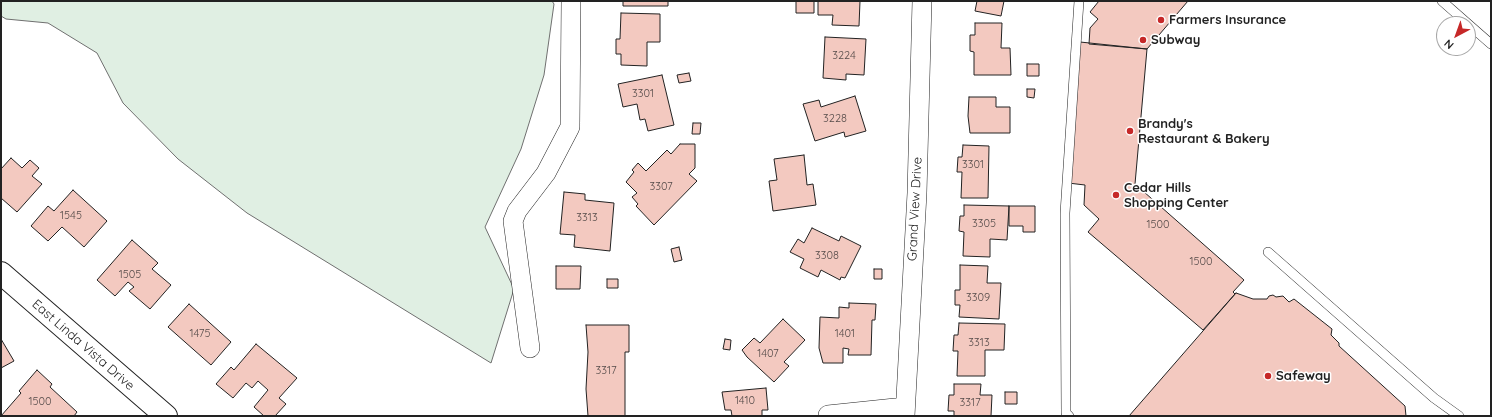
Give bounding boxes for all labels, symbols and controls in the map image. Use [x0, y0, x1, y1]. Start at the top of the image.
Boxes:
place label: Farmers Insurance [1169, 12, 1286, 28]
marker: Farmers Insurance [1156, 15, 1166, 25]
north arrow [1436, 16, 1476, 56]
place label: Subway [1151, 32, 1200, 48]
marker: Subway [1138, 35, 1148, 45]
text: N [1441, 36, 1456, 52]
house number: 3224 [832, 49, 856, 63]
house number: 3301 [632, 87, 654, 101]
house number: 3228 [823, 112, 847, 126]
place label: Brandy's Restaurant & Bakery [1138, 116, 1270, 147]
marker: Brandy's Restaurant & Bakery [1125, 126, 1135, 136]
street label: Grand View Drive [904, 157, 926, 261]
house number: 3301 [962, 158, 984, 172]
house number: 3307 [649, 180, 673, 194]
place label: Cedar Hills Shopping Center [1124, 180, 1229, 211]
marker: Cedar Hills Shopping Center [1111, 190, 1121, 200]
house number: 1545 [60, 209, 82, 223]
house number: 3313 [576, 211, 598, 225]
house number: 3305 [972, 217, 996, 231]
house number: 1500 [1146, 218, 1170, 232]
house number: 3308 [815, 249, 839, 263]
house number: 1500 [1189, 255, 1213, 269]
house number: 1505 [119, 268, 141, 282]
house number: 3309 [966, 291, 990, 305]
street label: East Linda Vista Drive [29, 296, 137, 394]
house number: 1475 [189, 327, 211, 341]
house number: 1401 [835, 327, 855, 341]
house number: 3313 [968, 336, 990, 350]
house number: 1407 [757, 347, 779, 361]
house number: 3317 [595, 364, 617, 378]
place label: Safeway [1276, 368, 1331, 384]
marker: Safeway [1263, 371, 1273, 381]
house number: 1410 [735, 394, 755, 408]
house number: 1500 [28, 395, 52, 409]
house number: 3317 [959, 396, 981, 410]

